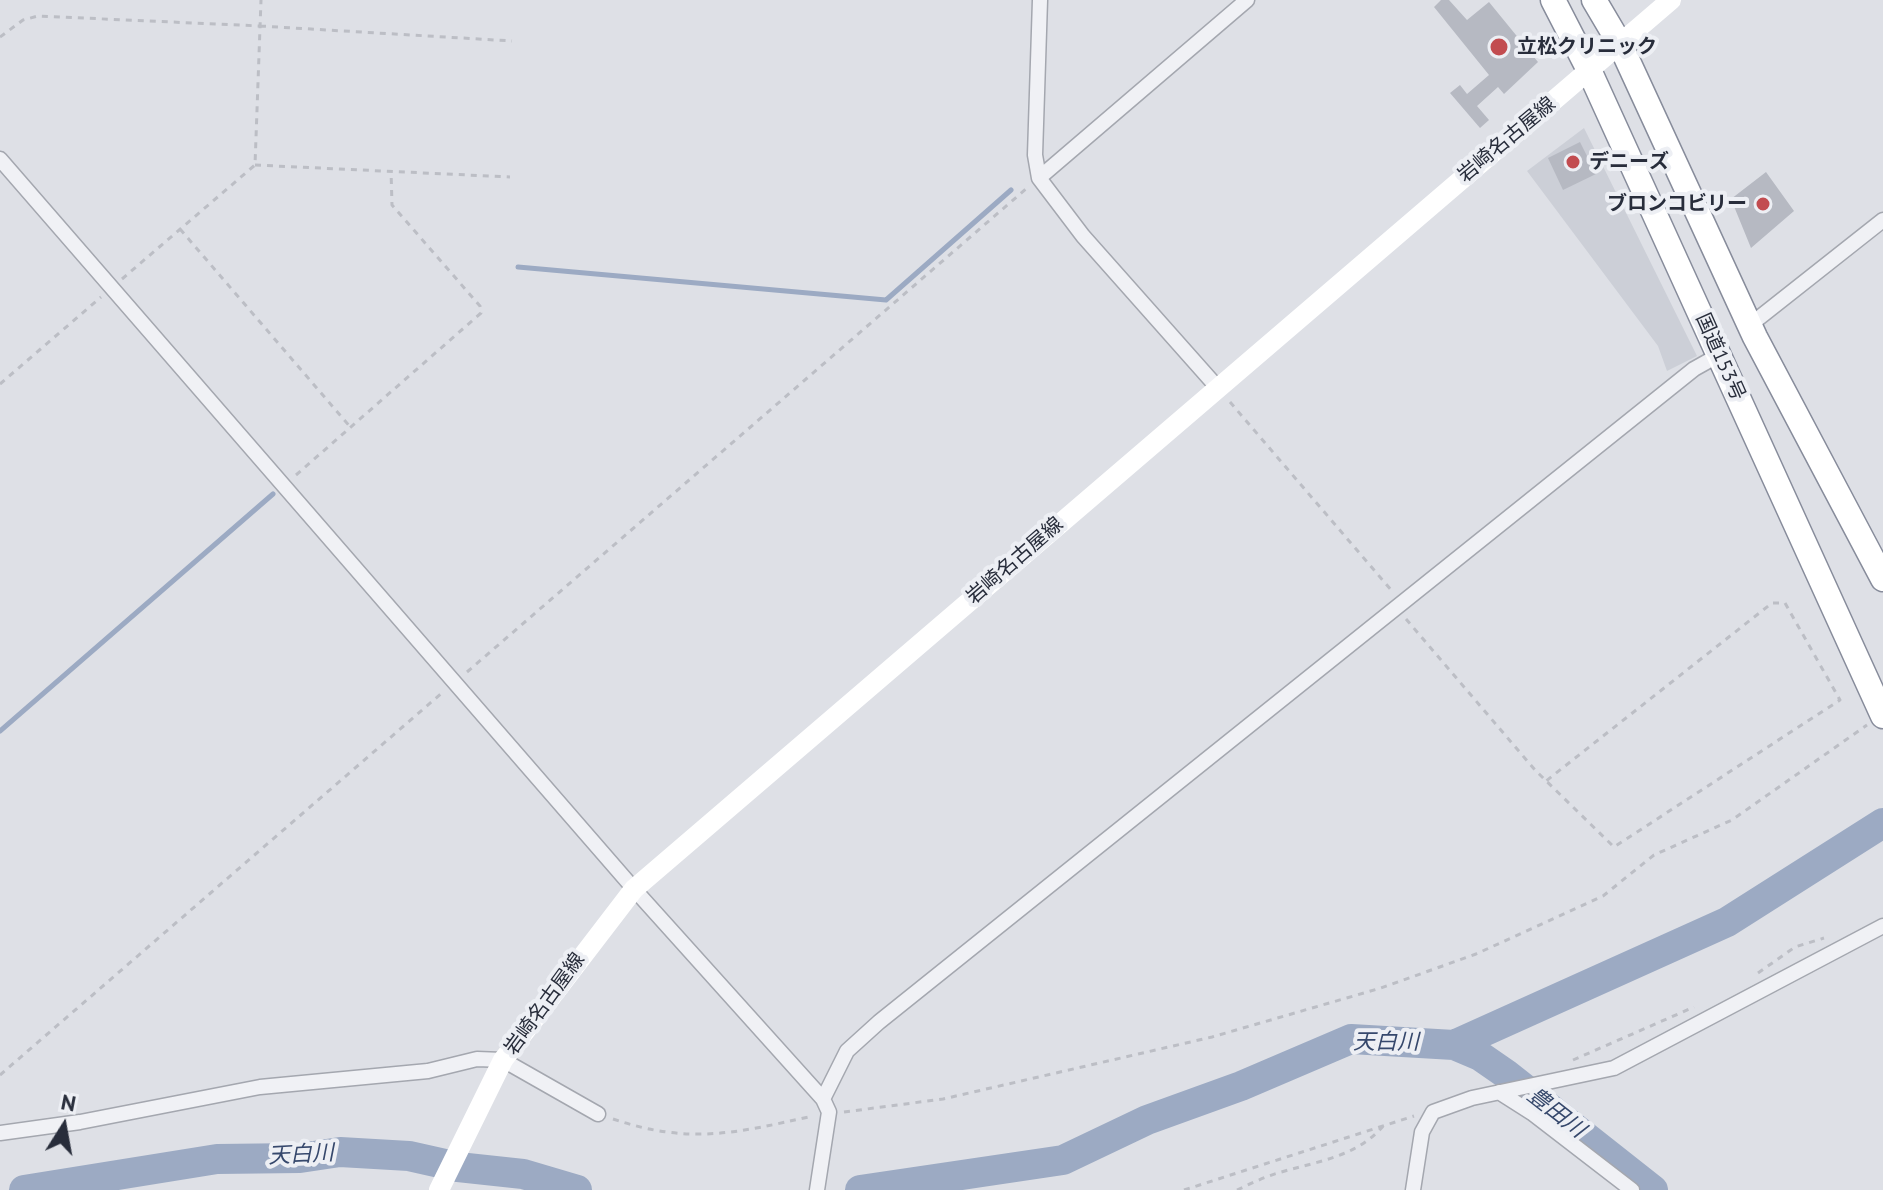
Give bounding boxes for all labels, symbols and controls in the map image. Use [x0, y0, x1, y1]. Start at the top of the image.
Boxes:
place label: 立松クリニック [1517, 35, 1657, 59]
marker: 立松クリニック [1488, 36, 1510, 58]
street label: 岩崎名古屋線 [1453, 92, 1561, 188]
place label: デニーズ [1589, 150, 1669, 174]
marker: デニーズ [1564, 153, 1582, 171]
place label: ブロンコビリー [1607, 192, 1747, 216]
marker: ブロンコビリー [1754, 195, 1772, 213]
street label: 国道153号 [1690, 310, 1750, 404]
street label: 岩崎名古屋線 [962, 513, 1068, 609]
street label: 岩崎名古屋線 [500, 948, 590, 1060]
water label: 天白川 [1353, 1030, 1419, 1056]
water label: 豊田川 [1522, 1082, 1590, 1144]
north arrow [24, 1086, 104, 1166]
text: N [59, 1087, 78, 1118]
water label: 天白川 [267, 1140, 335, 1170]

